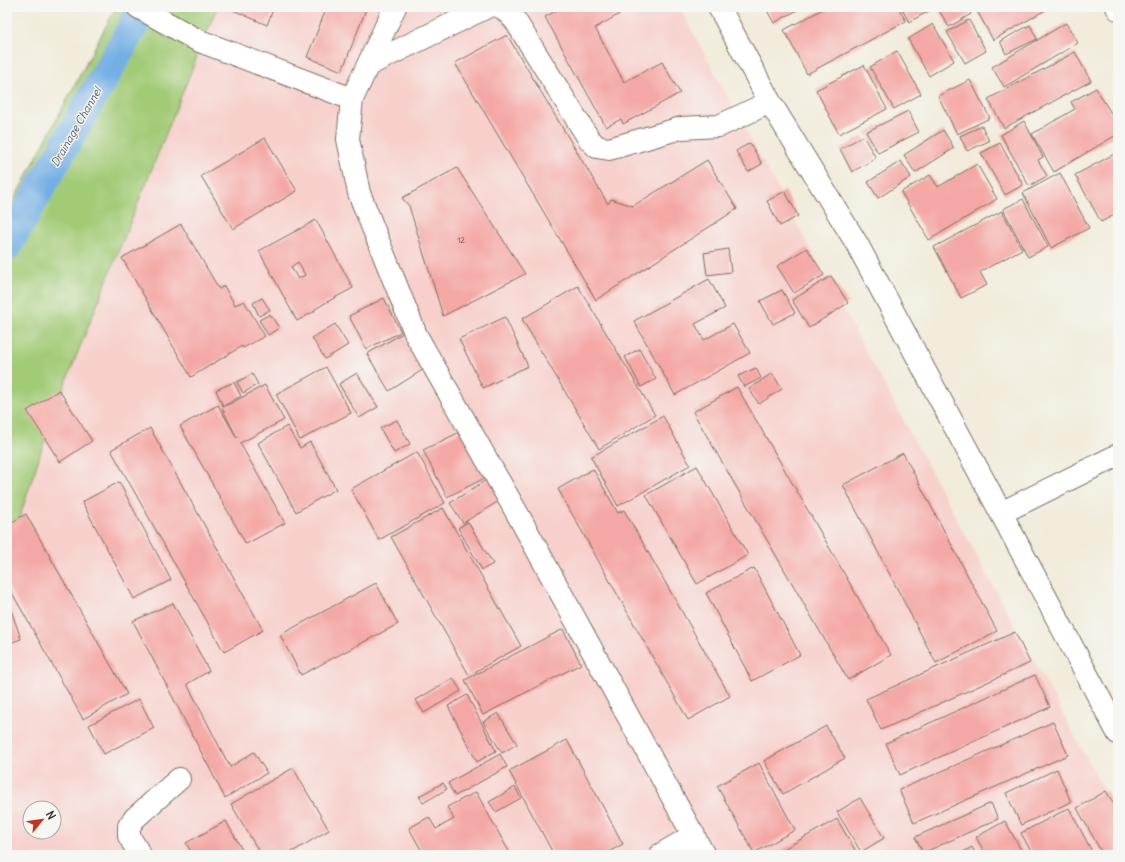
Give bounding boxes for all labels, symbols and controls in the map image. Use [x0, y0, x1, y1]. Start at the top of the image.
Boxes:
water label: Drainage Channel [48, 84, 105, 169]
house number: 12 [457, 235, 465, 245]
north arrow [22, 800, 62, 840]
text: N [43, 808, 59, 822]

